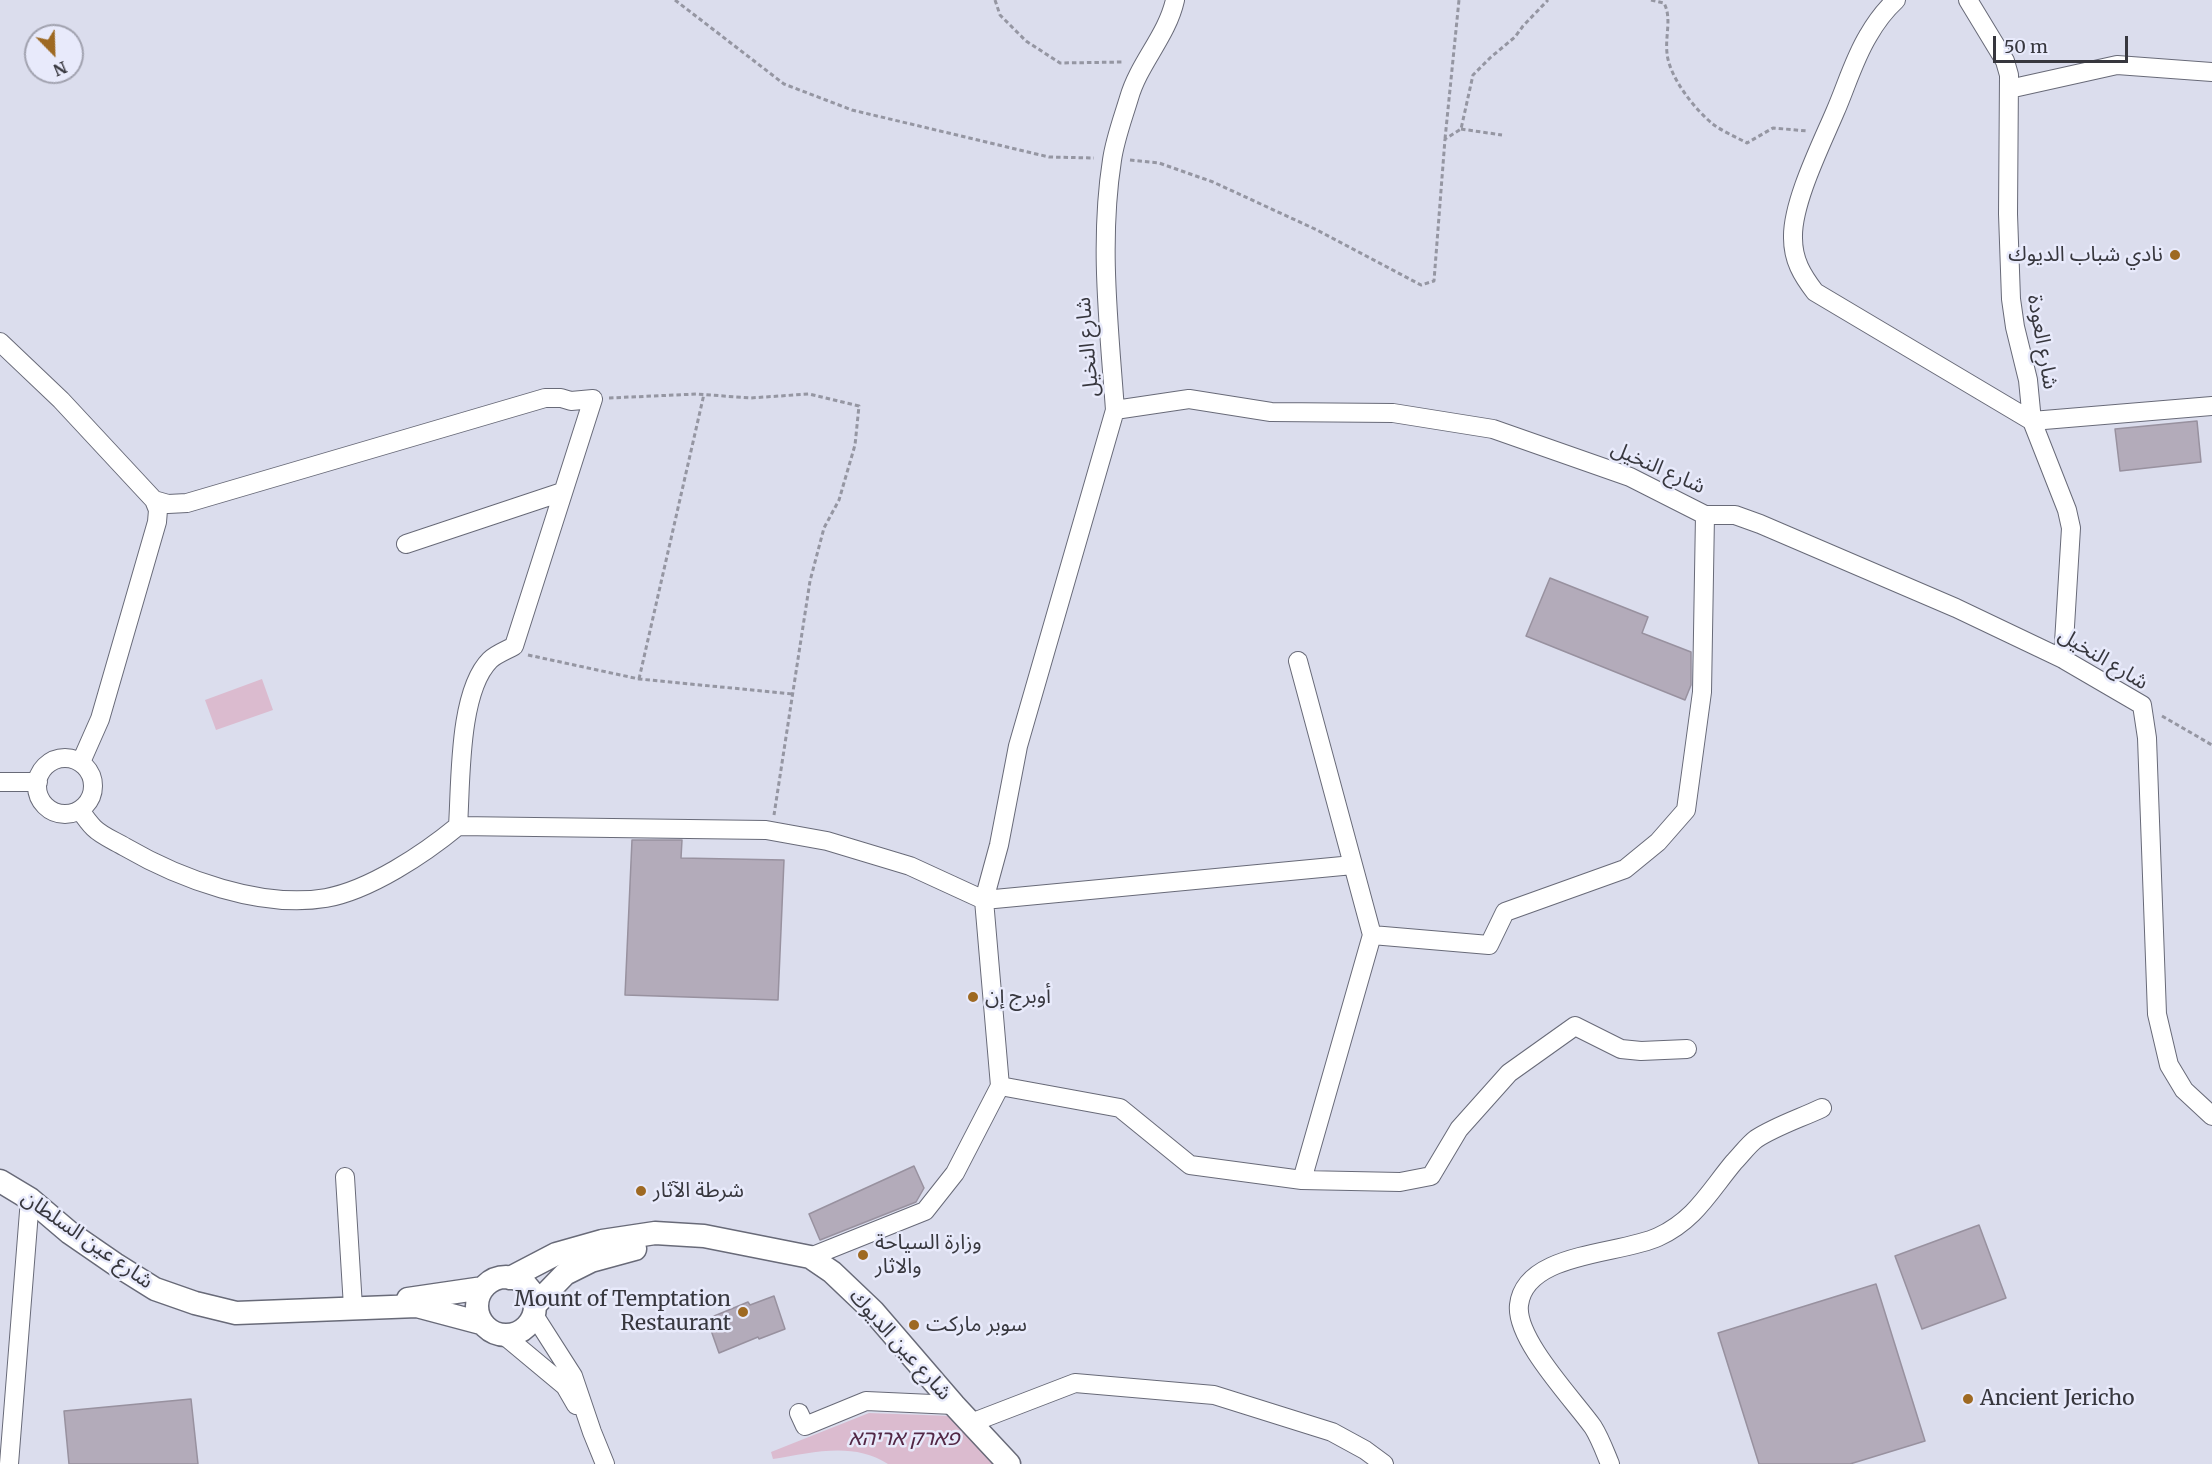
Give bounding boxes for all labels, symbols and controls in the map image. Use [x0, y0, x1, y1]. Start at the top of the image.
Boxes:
north arrow [24, 24, 84, 84]
scale bar [1996, 24, 2131, 62]
text: 50 m [2004, 35, 2048, 58]
text: N [51, 57, 70, 80]
place label: نادي شباب الديوك [2008, 242, 2163, 268]
marker: نادي شباب الديوك [2168, 248, 2182, 262]
street label: شارع العودة [2021, 293, 2063, 391]
street label: شارع النخيل [1071, 296, 1105, 398]
street label: شارع النخيل [1607, 436, 1709, 500]
street label: شارع النخيل [2054, 622, 2152, 696]
place label: أوبرج إن [985, 984, 1051, 1010]
marker: أوبرج إن [966, 990, 980, 1004]
place label: شرطة الآثار [653, 1178, 744, 1204]
marker: شرطة الآثار [634, 1184, 648, 1198]
street label: شارع عين السلطان [16, 1185, 158, 1295]
place label: وزارة السياحة والاثار [875, 1230, 982, 1280]
marker: وزارة السياحة والاثار [856, 1248, 870, 1262]
street label: شارع عين الديوك [843, 1284, 957, 1406]
place label: Mount of Temptation Restaurant [514, 1287, 731, 1337]
marker: Mount of Temptation Restaurant [736, 1305, 750, 1319]
place label: سوبر ماركت [926, 1312, 1027, 1338]
marker: سوبر ماركت [907, 1318, 921, 1332]
place label: Ancient Jericho [1980, 1386, 2134, 1412]
marker: Ancient Jericho [1961, 1392, 1975, 1406]
park label: פארק אריהא [848, 1426, 960, 1452]

